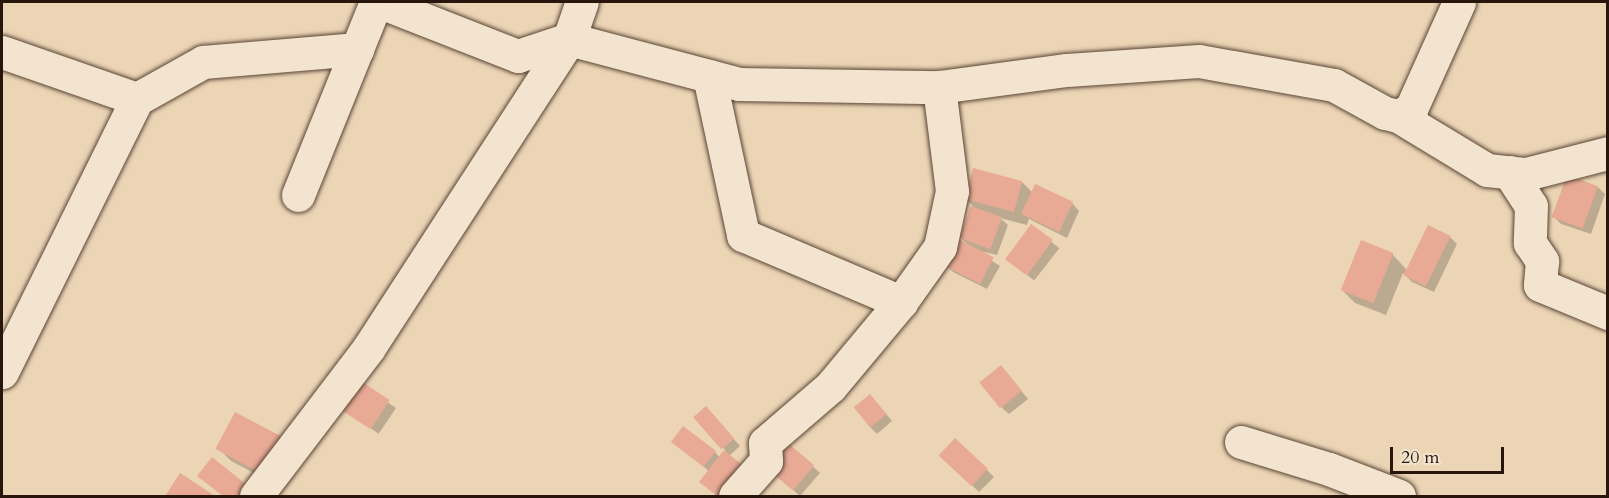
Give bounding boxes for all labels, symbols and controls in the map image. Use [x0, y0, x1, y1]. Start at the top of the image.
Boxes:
scale bar [1393, 435, 1507, 473]
text: 20 m [1401, 445, 1440, 470]

